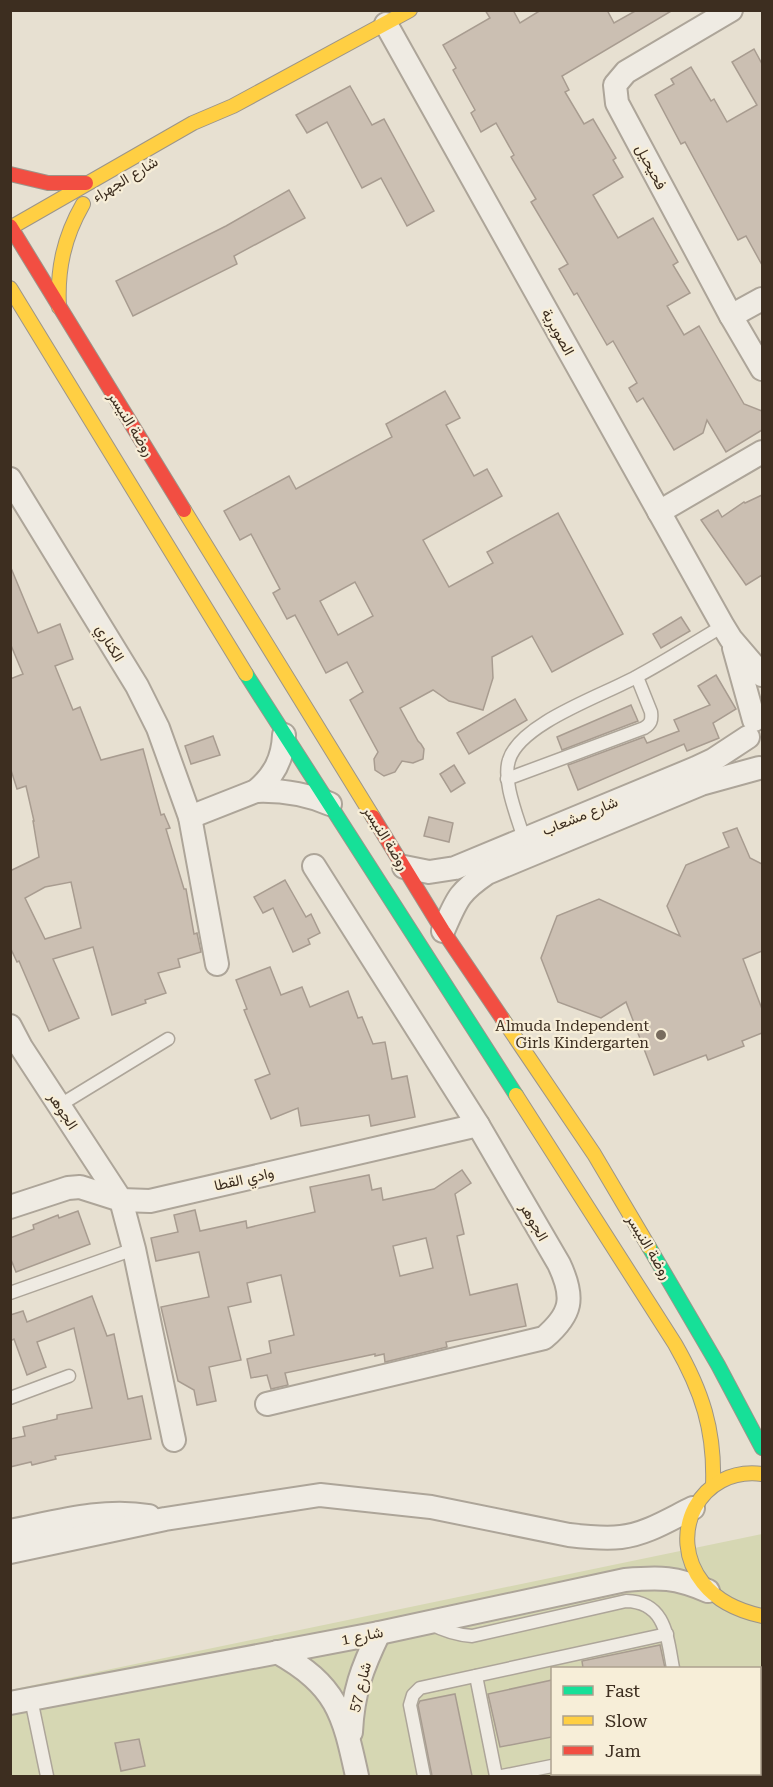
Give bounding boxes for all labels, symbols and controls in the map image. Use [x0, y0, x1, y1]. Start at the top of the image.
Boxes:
street label: فحيحيل [632, 141, 670, 193]
street label: شارع الجهراء [89, 152, 162, 207]
street label: الصويرية [538, 305, 578, 359]
street label: روضة النيسر [104, 388, 158, 459]
street label: الكناري [89, 621, 128, 667]
street label: شارع مشعاب [539, 793, 621, 841]
street label: روضة النيسر [359, 802, 413, 873]
place label: Almuda Independent Girls Kindergarten [495, 1017, 649, 1052]
marker: Almuda Independent Girls Kindergarten [654, 1028, 668, 1042]
street label: الجوهر [44, 1088, 82, 1133]
street label: وادي القطا [212, 1163, 277, 1199]
street label: الجوهر [515, 1199, 552, 1244]
street label: روضة النيسر [622, 1210, 675, 1283]
street label: شارع 1 [339, 1623, 385, 1651]
street label: شارع 57 [345, 1660, 377, 1714]
legend [551, 1667, 761, 1775]
text: Fast [605, 1680, 640, 1701]
text: Slow [605, 1710, 647, 1731]
text: Jam [605, 1740, 641, 1761]

